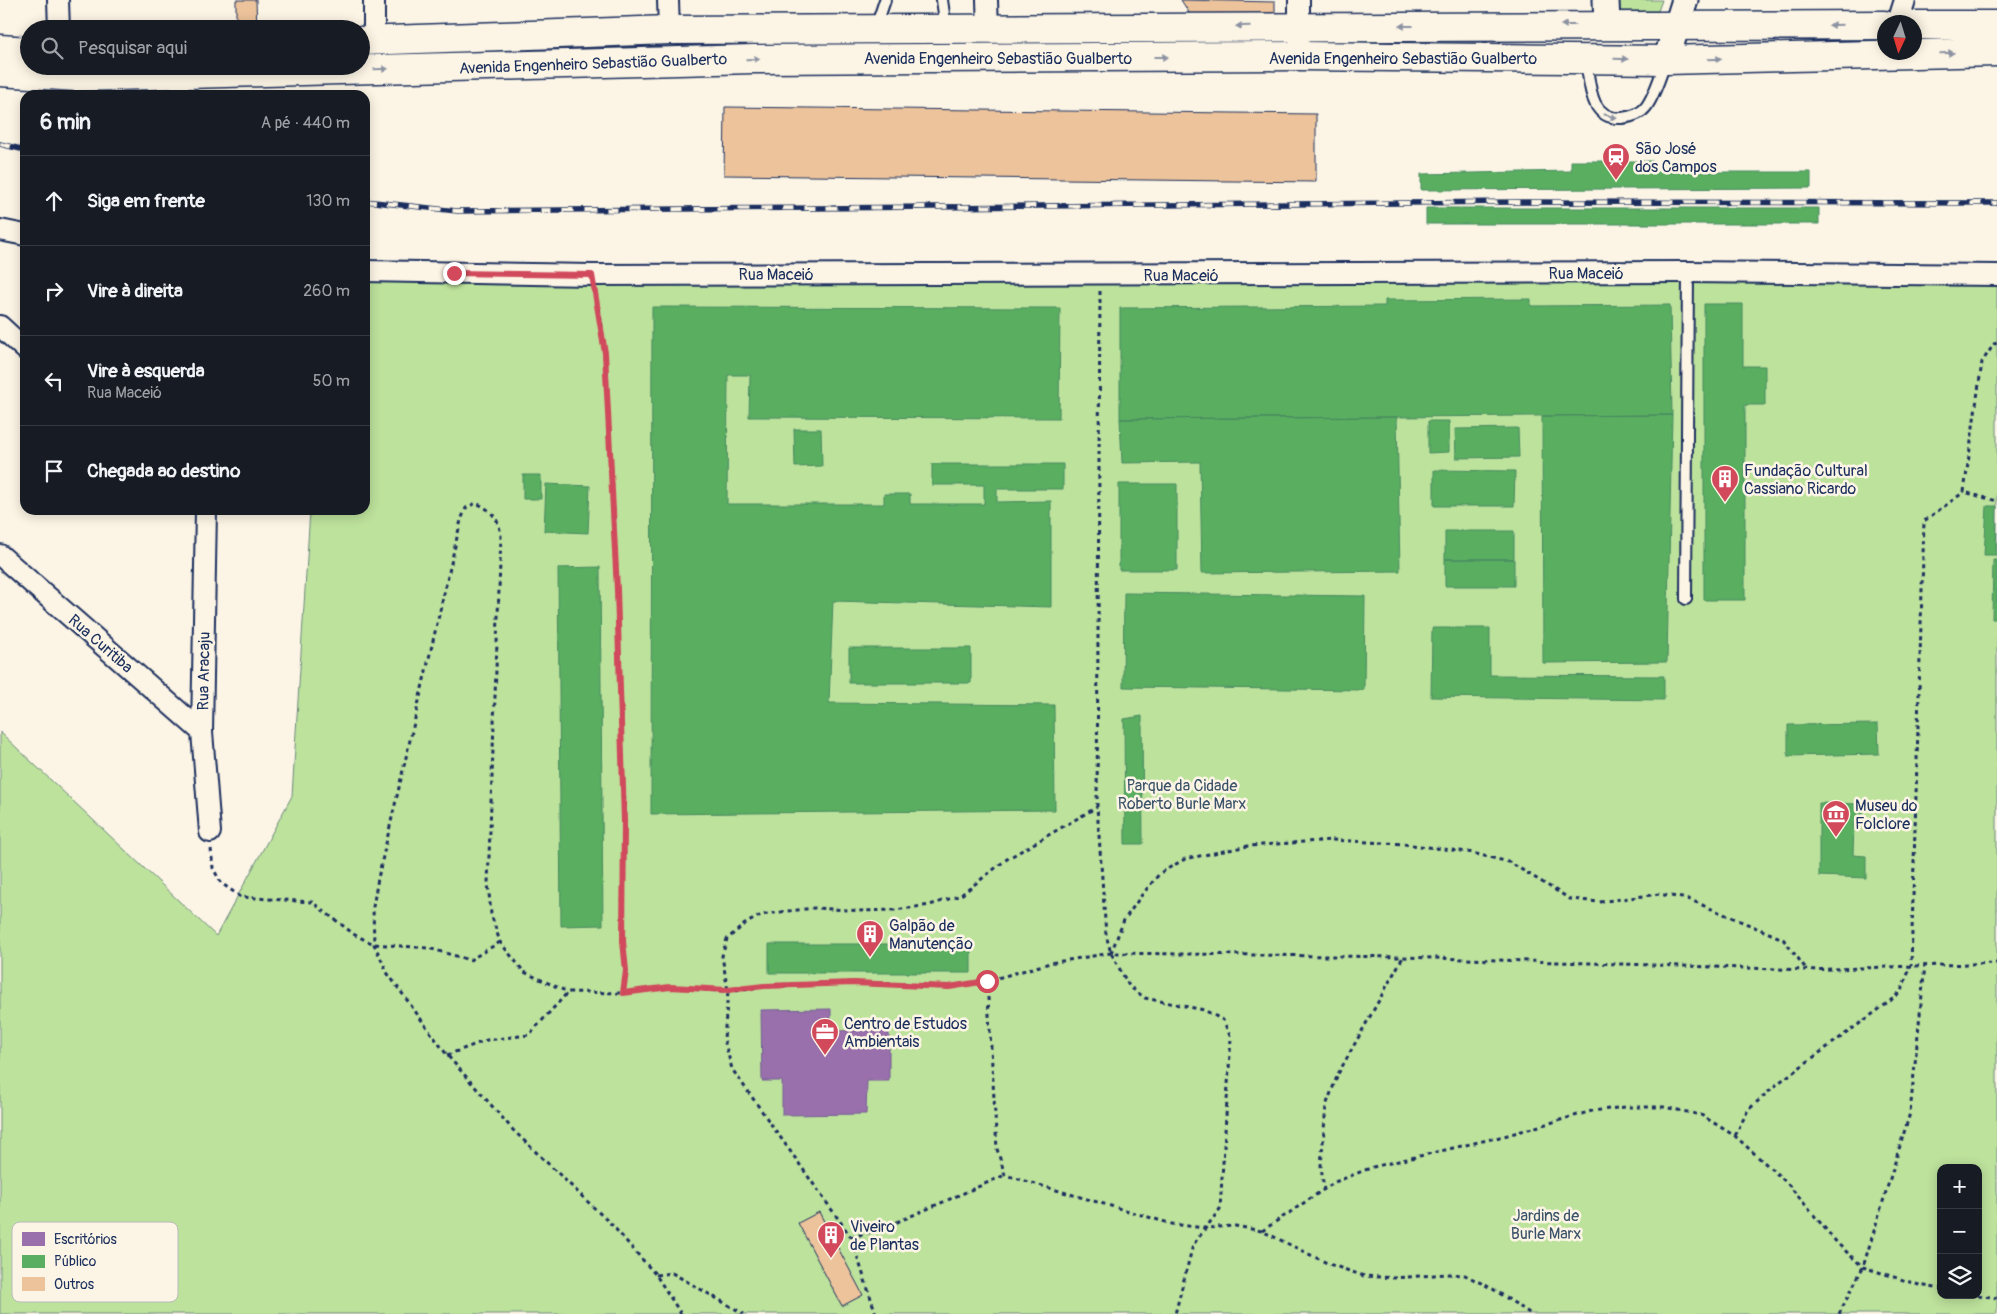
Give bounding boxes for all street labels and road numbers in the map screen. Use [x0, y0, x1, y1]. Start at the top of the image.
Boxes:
street label: Avenida Engenheiro Sebastião Gualberto [459, 49, 728, 79]
street label: Avenida Engenheiro Sebastião Gualberto [864, 49, 1133, 69]
street label: Avenida Engenheiro Sebastião Gualberto [1269, 49, 1538, 69]
street label: Rua Maceió [1549, 264, 1624, 284]
street label: Rua Maceió [739, 265, 814, 285]
street label: Rua Maceió [1144, 266, 1219, 286]
street label: Rua Curitiba [64, 610, 137, 677]
street label: Rua Aracaju [193, 631, 215, 711]

